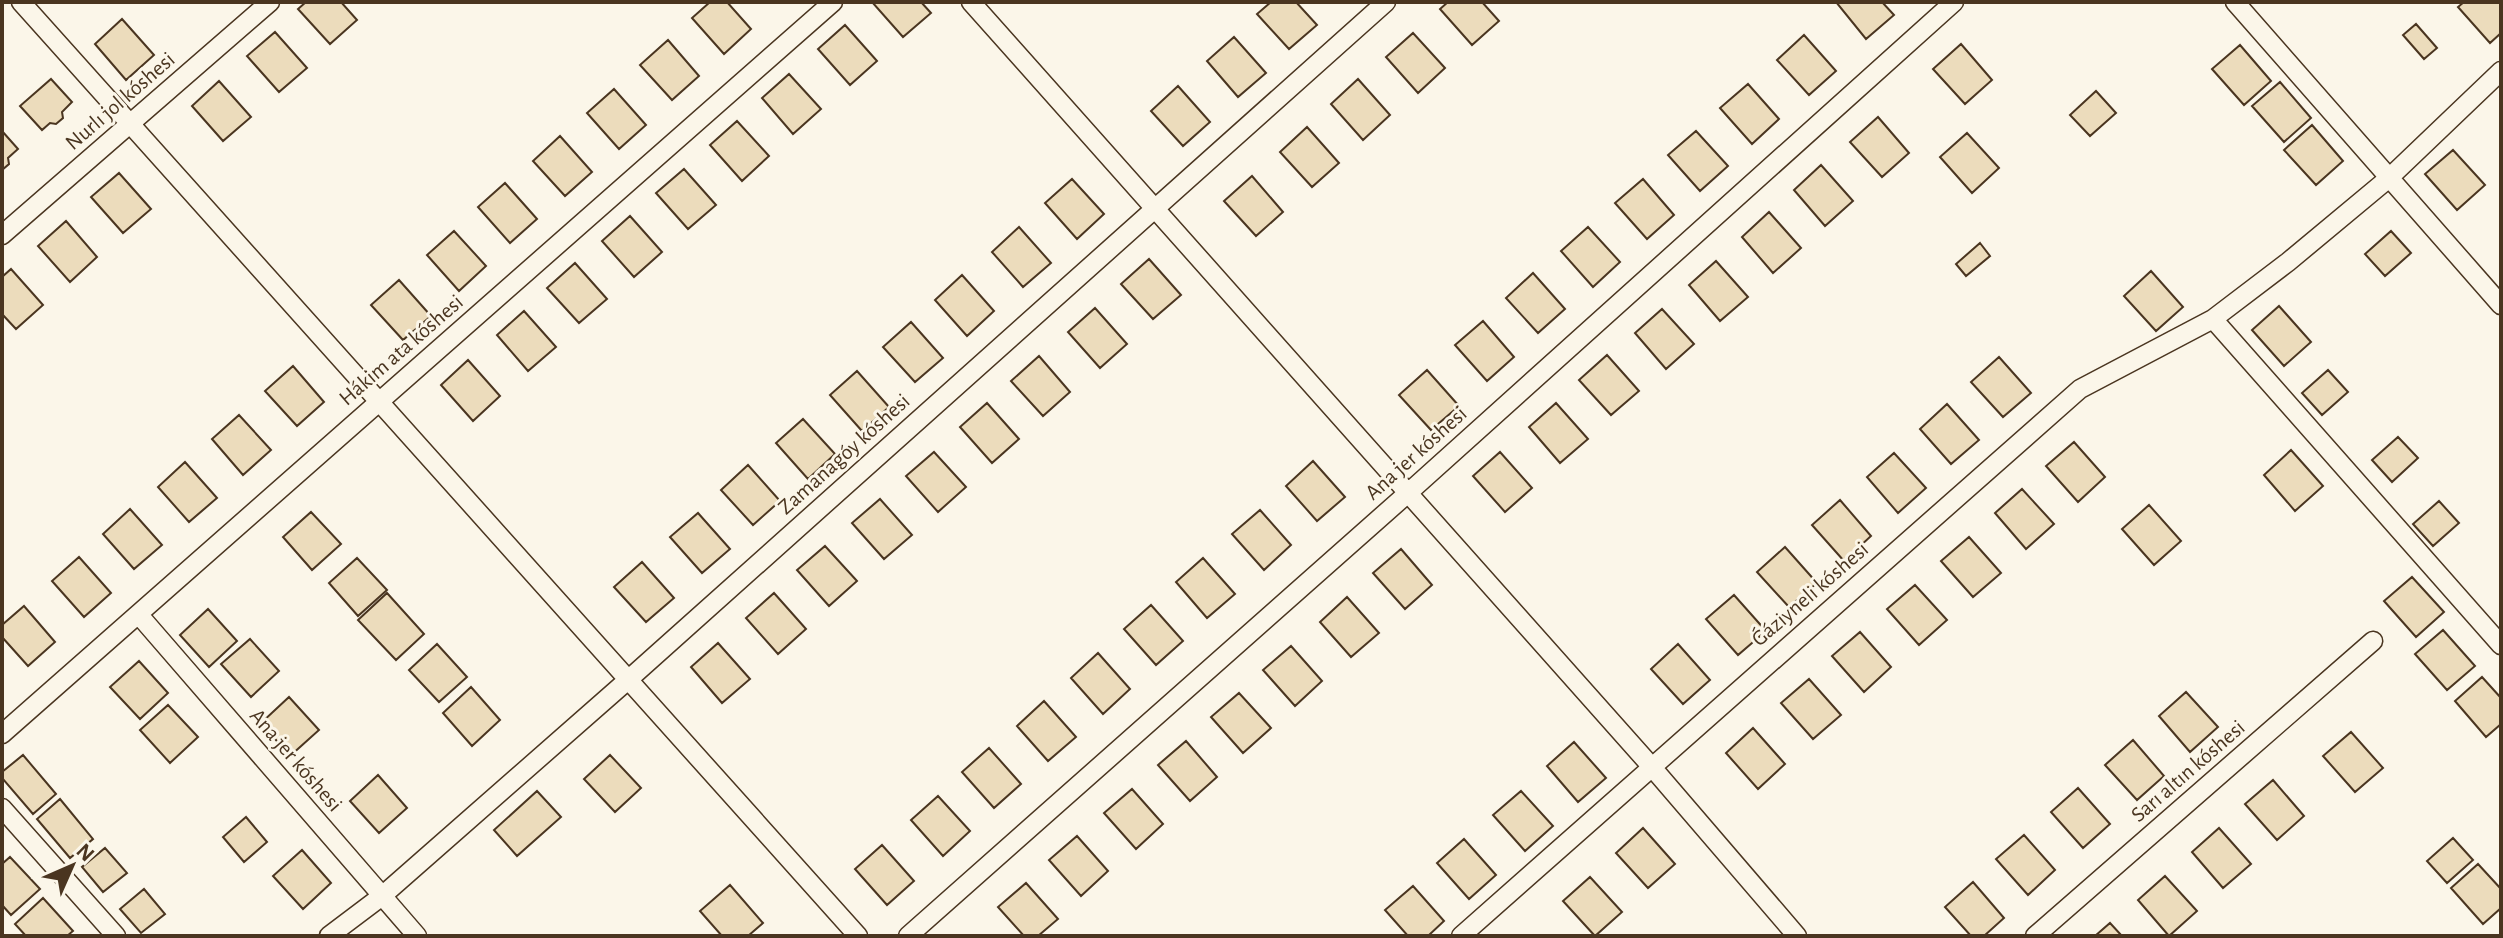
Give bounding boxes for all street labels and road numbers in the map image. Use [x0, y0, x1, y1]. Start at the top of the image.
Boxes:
street label: Nurlı jol kóshesi [61, 48, 179, 154]
street label: Hákim ata kóshesi [335, 291, 467, 409]
street label: Zamanagóy kóshesi [774, 389, 914, 519]
street label: Ana jer kóshesi [1361, 402, 1471, 504]
street label: Ǵáziyneli kóshesi [1747, 537, 1872, 650]
street label: Ana jer kóshesi [246, 704, 346, 816]
street label: Sarı altın kóshesi [2127, 716, 2249, 826]

